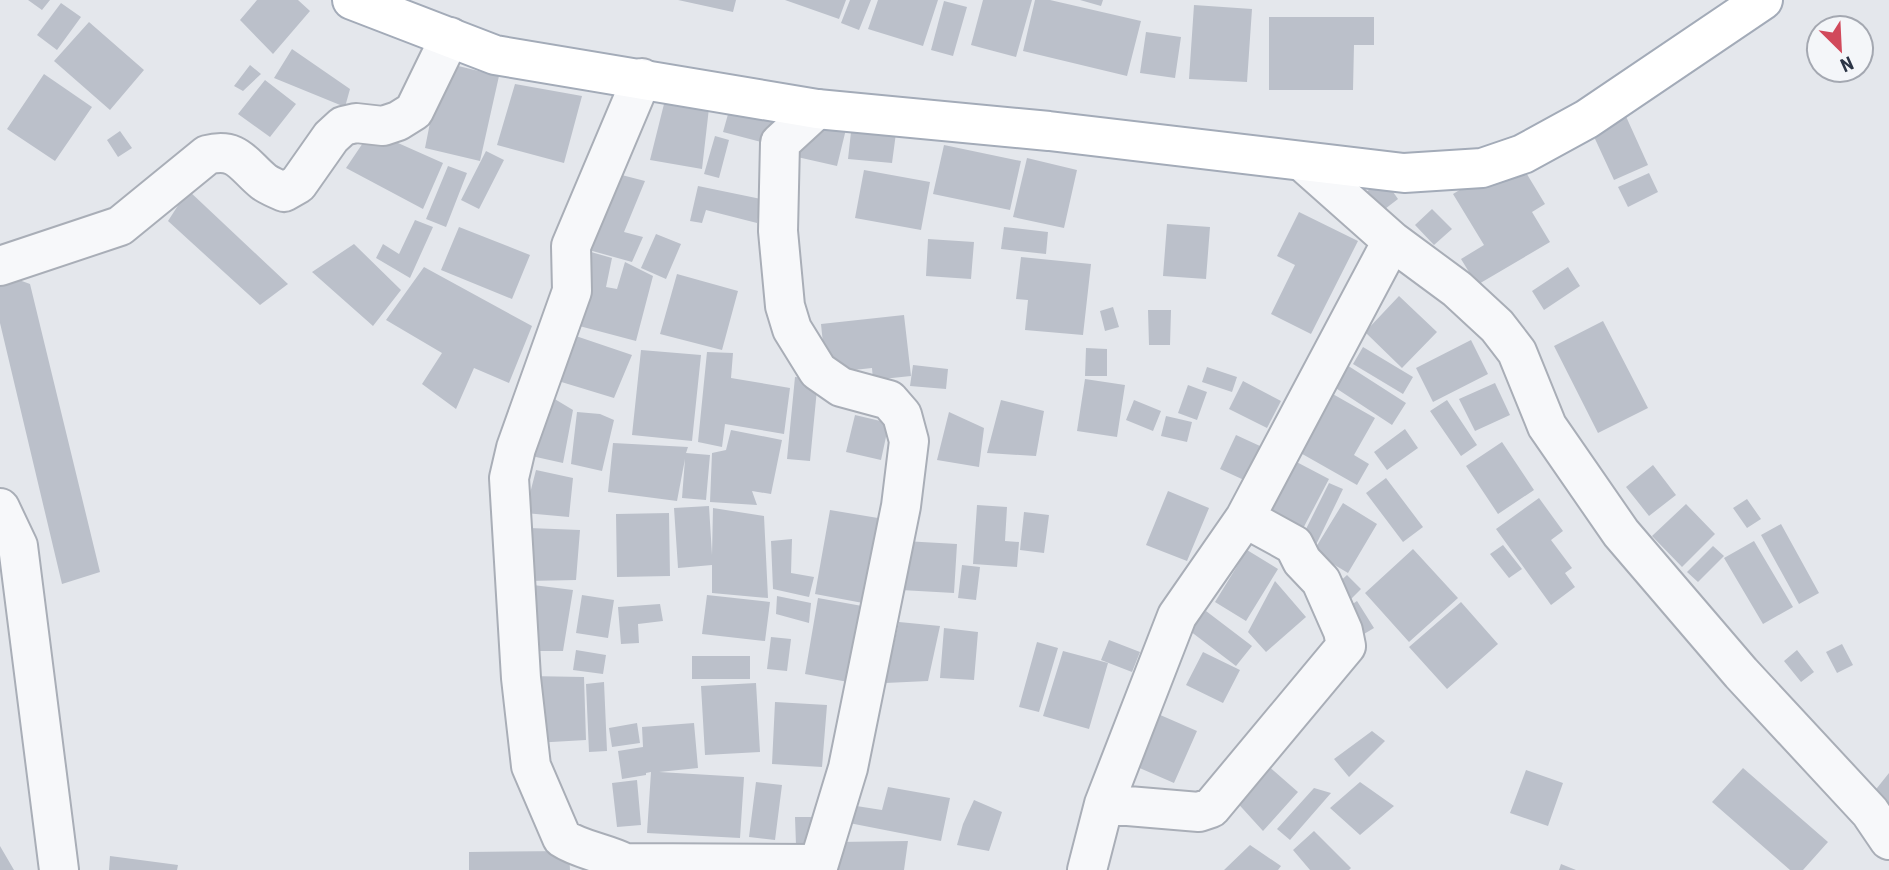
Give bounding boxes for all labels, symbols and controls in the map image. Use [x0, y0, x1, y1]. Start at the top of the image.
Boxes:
north arrow [1805, 14, 1875, 84]
text: N [1837, 51, 1857, 77]

